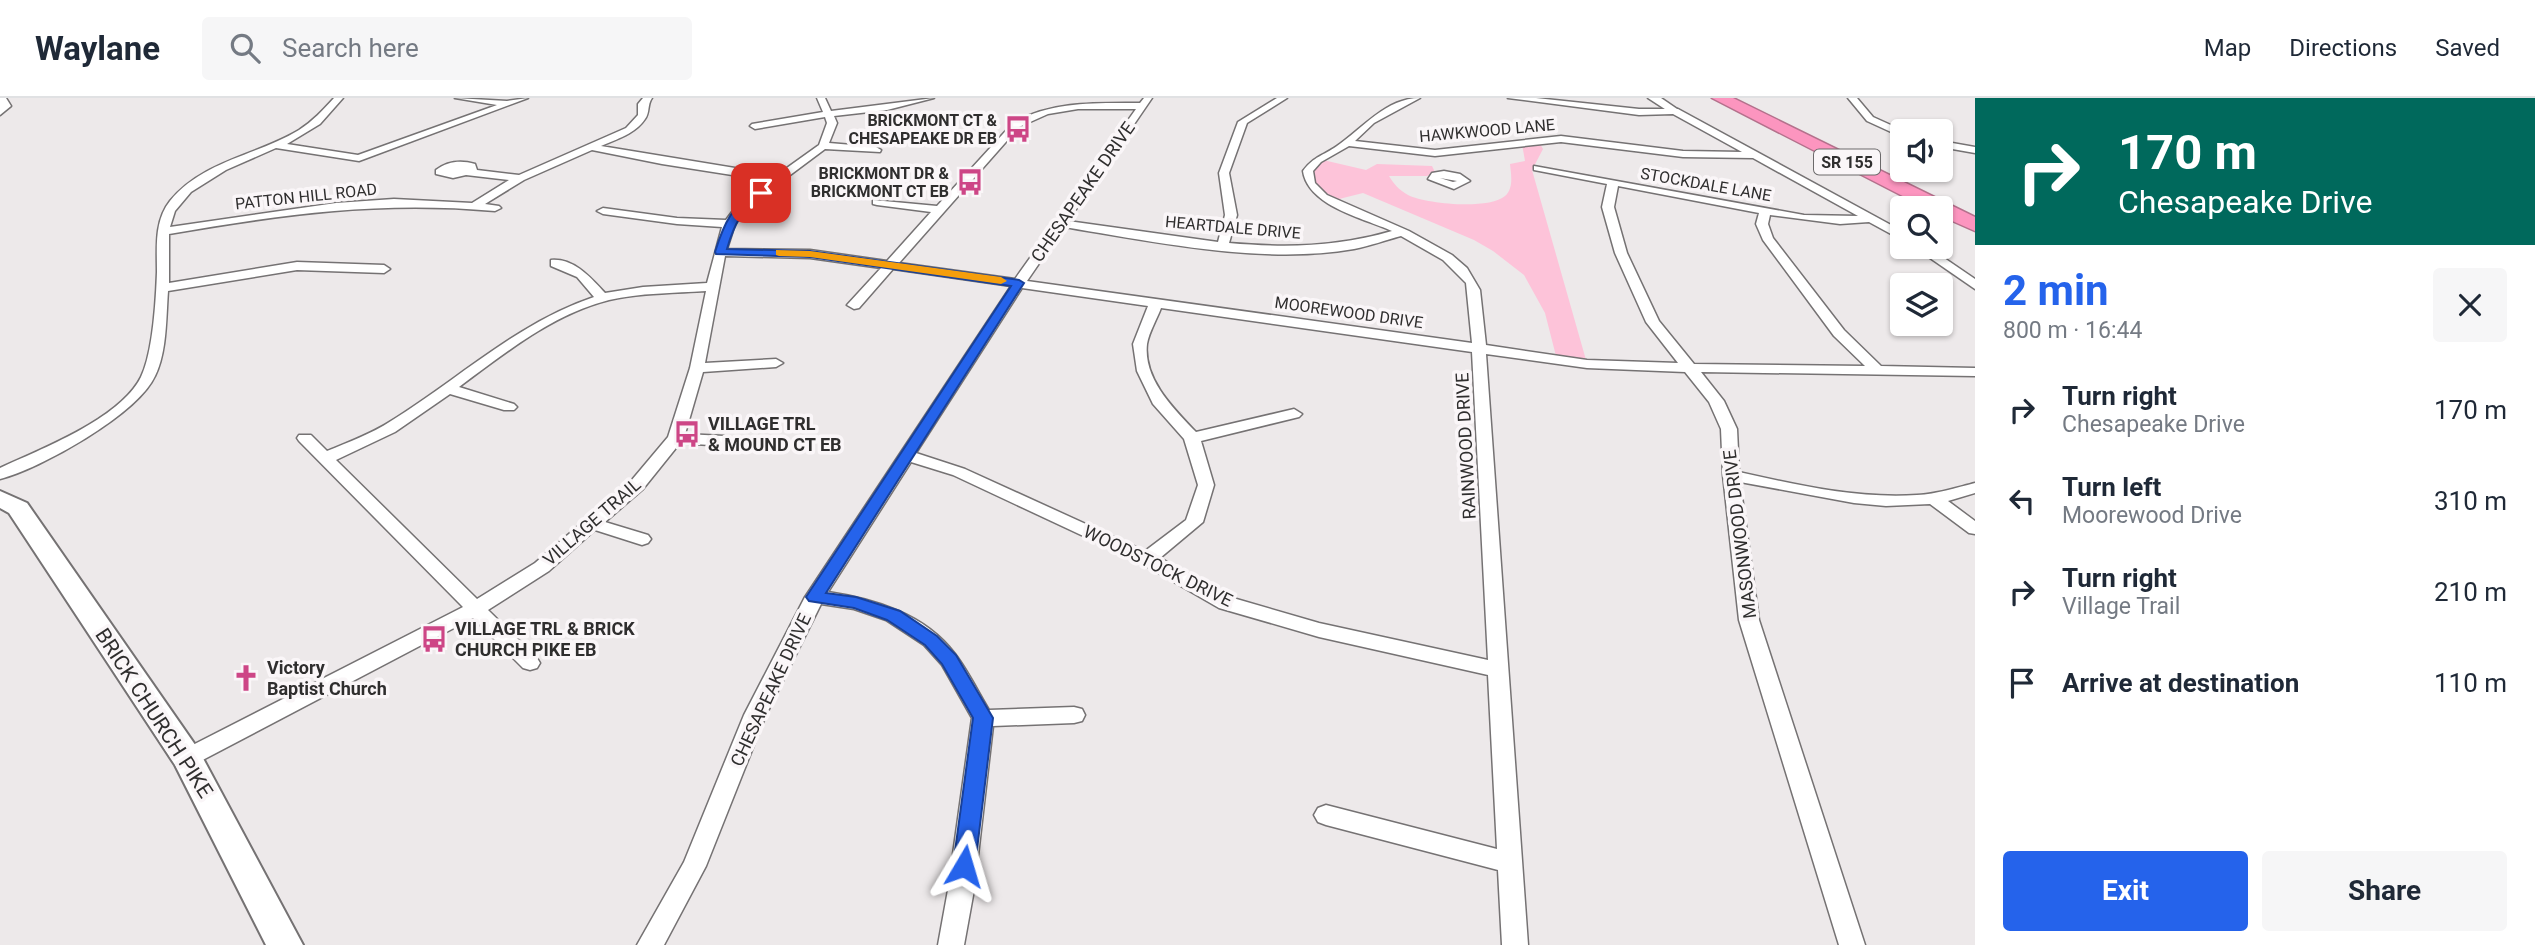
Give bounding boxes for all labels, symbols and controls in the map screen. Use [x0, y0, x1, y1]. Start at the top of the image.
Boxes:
search box [202, 17, 692, 80]
text: Waylane [35, 29, 160, 68]
icon: search [226, 29, 264, 67]
text: Search here [282, 33, 419, 63]
text: Map [2204, 34, 2251, 62]
text: Directions [2289, 34, 2397, 62]
text: Saved [2435, 34, 2500, 62]
place label: BRICKMONT CT & CHESAPEAKE DR EB [849, 111, 997, 148]
bus stop icon: BRICKMONT CT & CHESAPEAKE DR EB [1003, 114, 1033, 144]
street label: HAWKWOOD LANE [1418, 115, 1556, 146]
street label: CHESAPEAKE DRIVE [1026, 118, 1139, 266]
map controls [1890, 119, 1953, 336]
button: sound [1890, 119, 1953, 182]
text: 170 m [2118, 124, 2257, 181]
icon: right [2003, 126, 2094, 217]
road number: SR 155 [1814, 150, 1880, 174]
pin [731, 163, 791, 223]
place label: BRICKMONT DR & BRICKMONT CT EB [811, 164, 949, 201]
street label: STOCKDALE LANE [1639, 164, 1773, 205]
bus stop icon: BRICKMONT DR & BRICKMONT CT EB [955, 167, 985, 197]
icon: arrive [742, 174, 780, 212]
street label: PATTON HILL ROAD [234, 180, 378, 213]
text: Chesapeake Drive [2118, 183, 2372, 221]
button: search [1890, 196, 1953, 259]
street label: HEARTDALE DRIVE [1164, 212, 1302, 243]
text: 2 min [2003, 266, 2109, 315]
button: close [2433, 268, 2507, 342]
button: layers [1890, 273, 1953, 336]
street label: MOOREWOOD DRIVE [1274, 293, 1424, 332]
text: 800 m · 16:44 [2003, 317, 2142, 344]
street label: RAINWOOD DRIVE [1451, 372, 1480, 520]
text: Turn right [2062, 381, 2177, 411]
icon: right [2003, 391, 2041, 429]
text: 170 m [2434, 395, 2507, 425]
text: Chesapeake Drive [2062, 411, 2245, 438]
place label: VILLAGE TRL & MOUND CT EB [708, 413, 842, 455]
bus stop icon: VILLAGE TRL & MOUND CT EB [672, 419, 702, 449]
street label: MASONWOOD DRIVE [1719, 448, 1760, 620]
text: Turn left [2062, 472, 2161, 502]
street label: VILLAGE TRAIL [539, 473, 645, 570]
icon: left [2003, 482, 2041, 520]
text: 310 m [2434, 486, 2507, 516]
text: Moorewood Drive [2062, 502, 2242, 529]
street label: WOODSTOCK DRIVE [1080, 520, 1236, 611]
text: Turn right [2062, 563, 2177, 593]
icon: right [2003, 573, 2041, 611]
text: 210 m [2434, 577, 2507, 607]
text: Village Trail [2062, 593, 2180, 620]
street label: CHESAPEAKE DRIVE [726, 610, 815, 769]
place label: VILLAGE TRL & BRICK CHURCH PIKE EB [455, 618, 635, 660]
street label: BRICK CHURCH PIKE [90, 624, 218, 802]
bus stop icon: VILLAGE TRL & BRICK CHURCH PIKE EB [419, 624, 449, 654]
place label: Victory Baptist Church [267, 657, 387, 699]
church icon: Victory Baptist Church [231, 663, 261, 693]
icon: arrive [2003, 664, 2041, 702]
text: Arrive at destination [2062, 668, 2299, 698]
text: 110 m [2434, 668, 2507, 698]
position arrow [927, 829, 1001, 903]
button: Exit [2003, 851, 2248, 931]
button: Share [2262, 851, 2507, 931]

